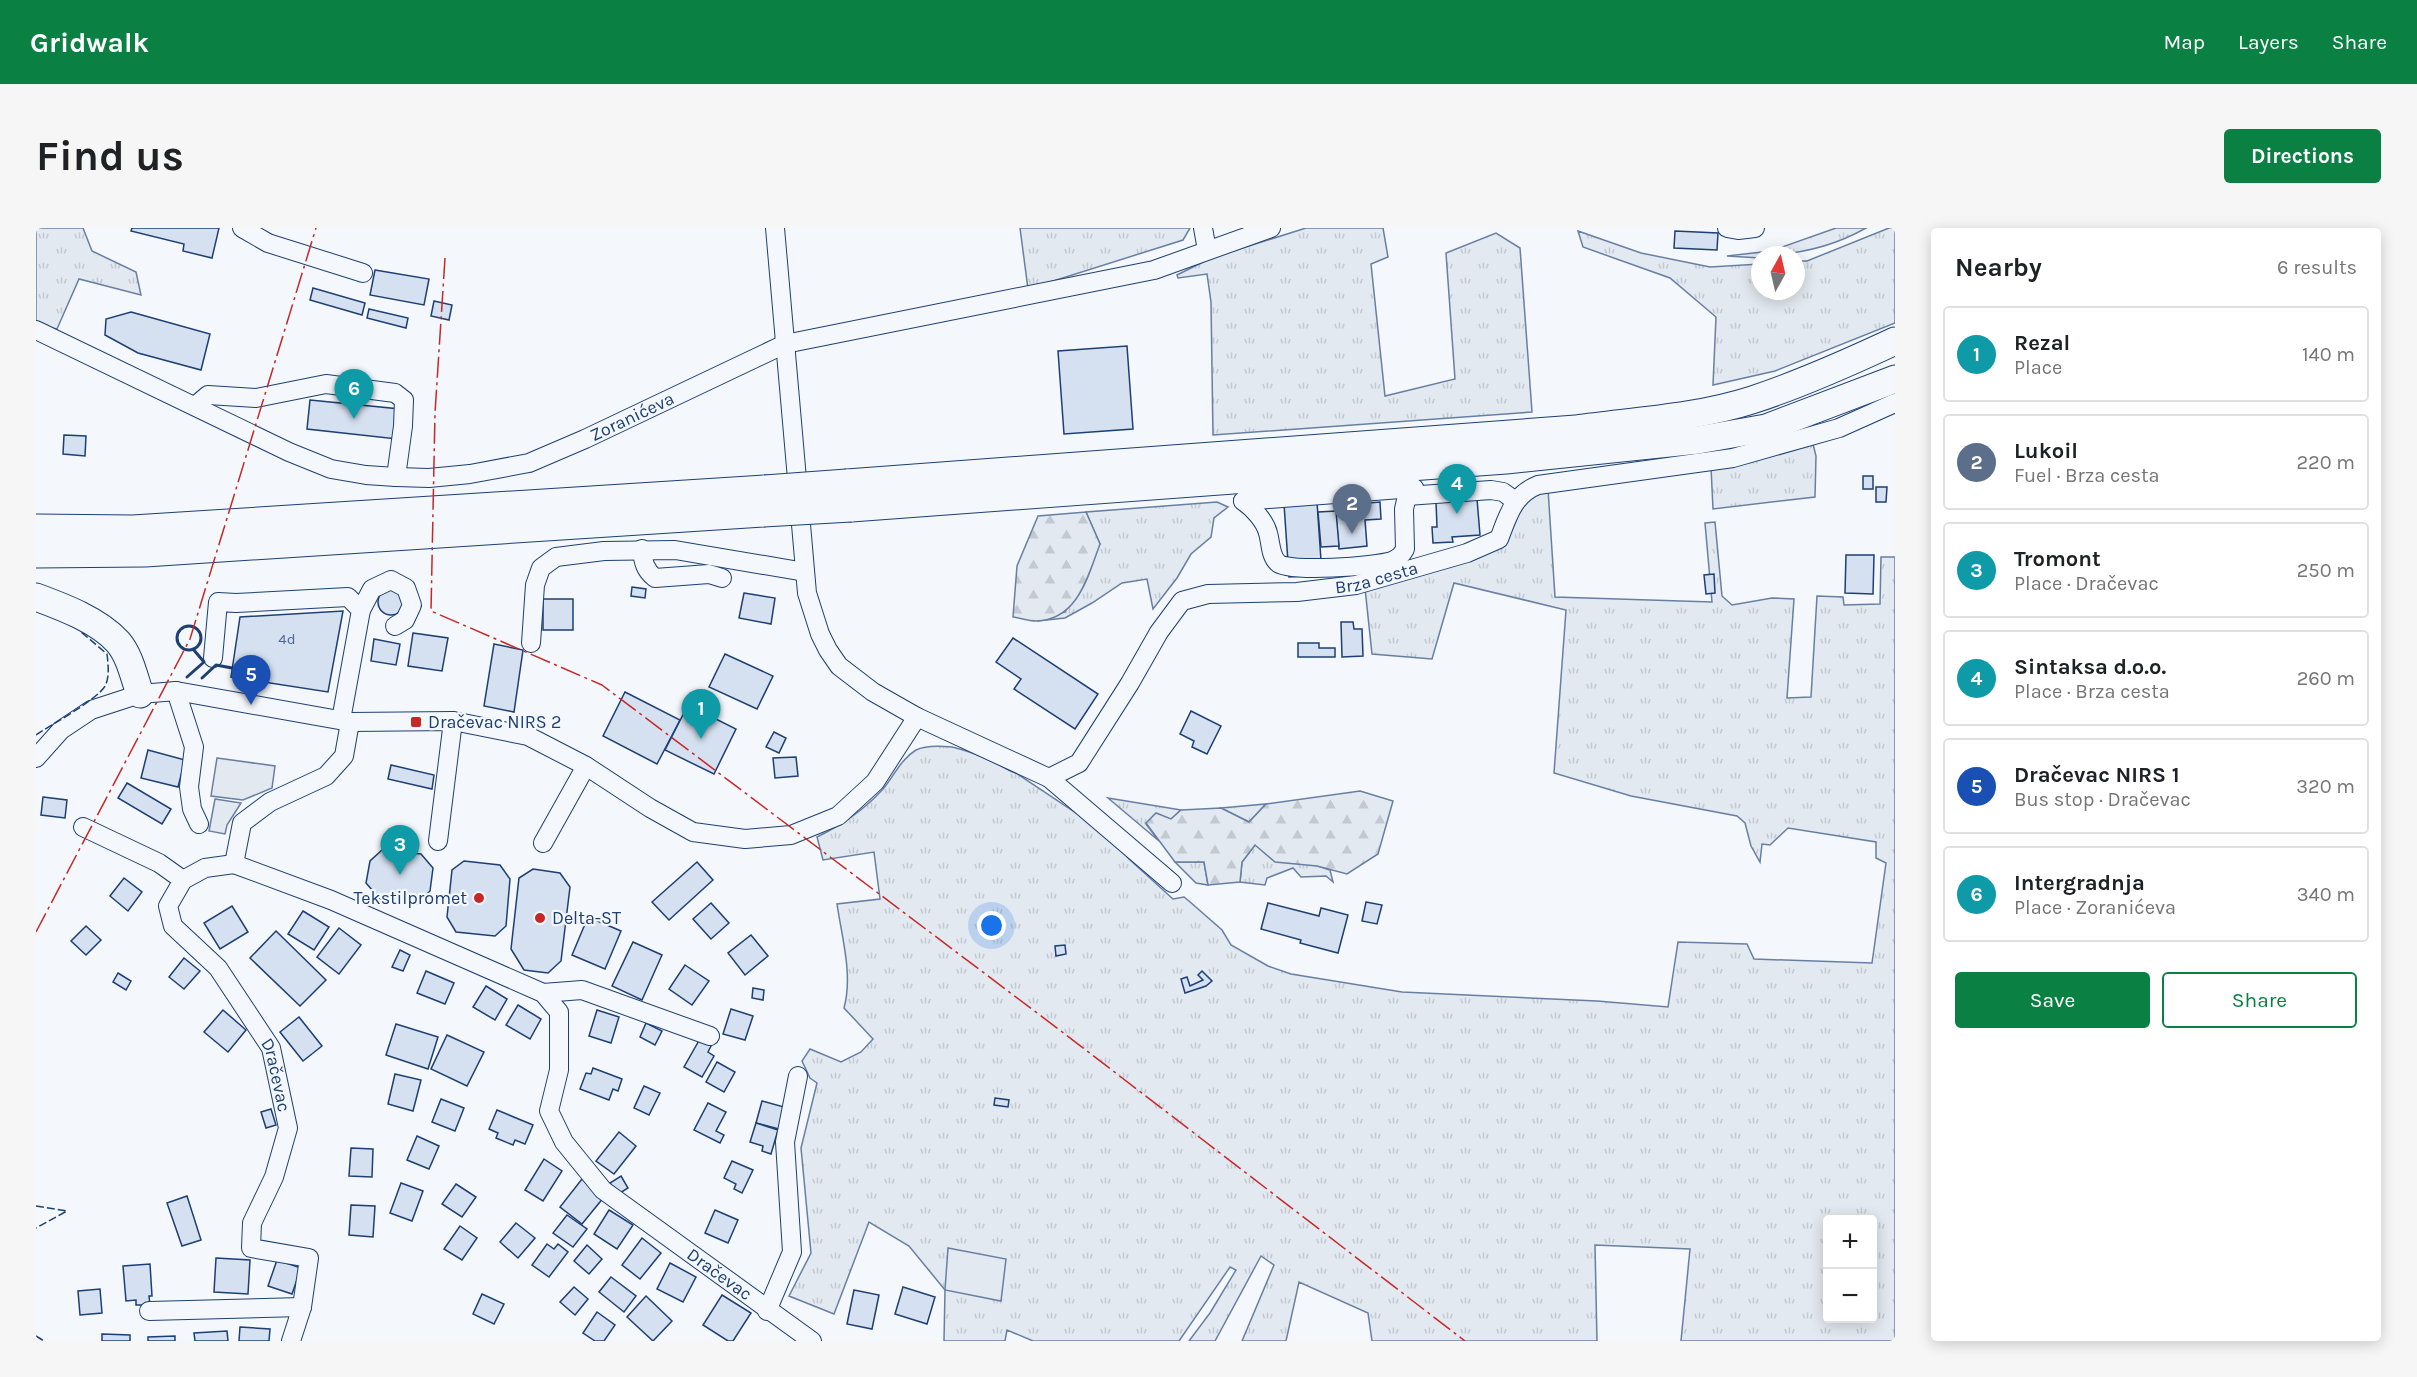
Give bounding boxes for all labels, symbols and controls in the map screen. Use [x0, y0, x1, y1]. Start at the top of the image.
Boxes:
text: Gridwalk [30, 26, 149, 59]
text: Map [2163, 30, 2205, 54]
text: Layers [2238, 30, 2299, 54]
text: Share [2332, 30, 2387, 54]
button: Directions [2224, 129, 2381, 183]
text: Find us [36, 131, 184, 181]
north arrow [1751, 246, 1805, 300]
text: Nearby [1955, 252, 2042, 283]
text: 6 results [2277, 256, 2357, 279]
text: Rezal [2014, 330, 2070, 356]
text: 1 [1973, 343, 1980, 366]
text: 140 m [2302, 343, 2355, 366]
text: Place [2014, 356, 2062, 379]
pin: 6 [334, 370, 374, 419]
street label: Zoranićeva [586, 387, 678, 446]
text: Lukoil [2014, 438, 2078, 464]
text: 2 [1970, 451, 1983, 474]
text: 220 m [2296, 451, 2355, 474]
pin: 4 [1438, 464, 1476, 514]
text: Fuel · Brza cesta [2014, 464, 2160, 487]
pin: 2 [1332, 484, 1372, 534]
text: Tromont [2014, 546, 2101, 572]
street label: Brza cesta [1334, 557, 1421, 598]
text: 3 [1970, 559, 1983, 582]
text: 250 m [2297, 559, 2355, 582]
text: Place · Dračevac [2014, 572, 2159, 595]
house number: 4d [278, 630, 296, 648]
text: Sintaksa d.o.o. [2014, 654, 2166, 680]
pin: 5 [232, 656, 270, 705]
text: 4 [1971, 667, 1982, 690]
text: 260 m [2297, 667, 2355, 690]
text: Place · Brza cesta [2014, 680, 2170, 703]
pin: 1 [682, 690, 720, 739]
place label: Dračevac NIRS 2 [428, 711, 561, 733]
marker: Dračevac NIRS 2 [409, 715, 423, 729]
text: Dračevac NIRS 1 [2014, 762, 2179, 788]
text: 5 [1971, 775, 1982, 798]
text: 320 m [2296, 775, 2355, 798]
text: Bus stop · Dračevac [2014, 788, 2191, 811]
pin: 3 [380, 826, 420, 875]
text: Intergradnja [2014, 870, 2145, 896]
text: 6 [1970, 883, 1983, 906]
text: 340 m [2297, 883, 2355, 906]
place label: Tekstilpromet [354, 887, 467, 909]
marker: Tekstilpromet [472, 891, 486, 905]
text: Place · Zoranićeva [2014, 896, 2176, 919]
place label: Delta-ST [552, 907, 621, 929]
marker: Delta-ST [533, 911, 547, 925]
your location [977, 911, 1006, 940]
button: Save [1955, 972, 2150, 1028]
button: Share [2162, 972, 2357, 1028]
street label: Dračevac [256, 1034, 295, 1114]
map controls [1823, 1215, 1877, 1323]
button: + [1823, 1215, 1877, 1269]
street label: Dračevac [683, 1243, 756, 1305]
button: − [1823, 1269, 1877, 1323]

